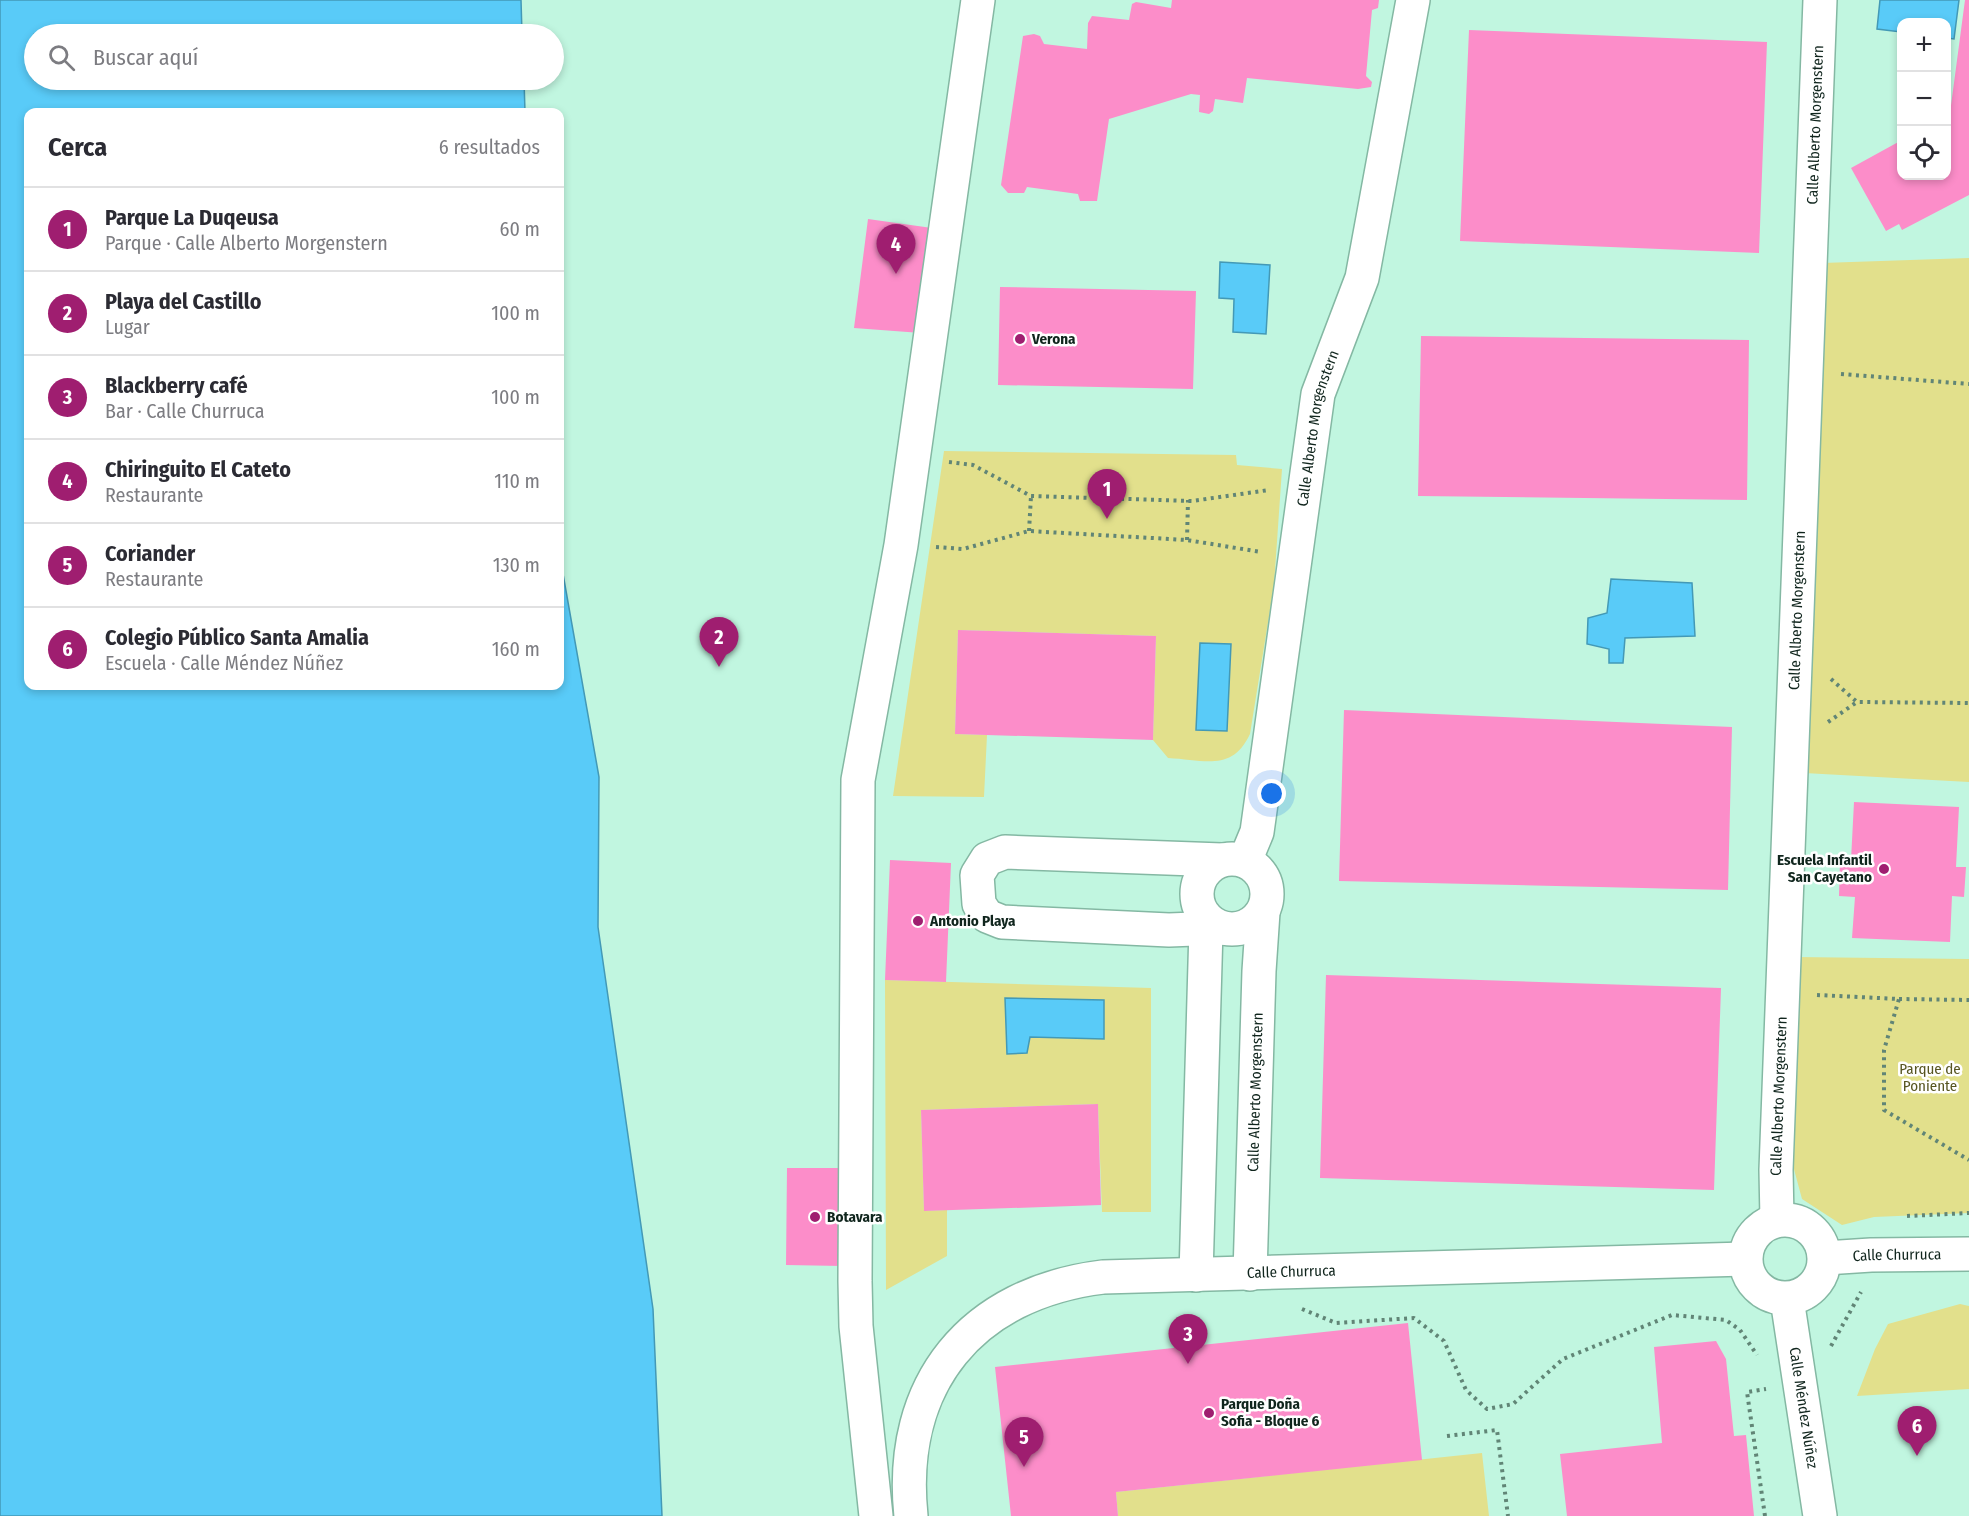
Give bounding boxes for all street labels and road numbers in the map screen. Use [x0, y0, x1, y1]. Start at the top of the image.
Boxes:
street label: Calle Alberto Morgenstern [1803, 45, 1827, 205]
street label: Calle Alberto Morgenstern [1293, 348, 1343, 508]
street label: Calle Alberto Morgenstern [1785, 530, 1809, 690]
street label: Calle Alberto Morgenstern [1244, 1012, 1267, 1172]
street label: Calle Alberto Morgenstern [1767, 1016, 1791, 1176]
street label: Calle Churruca [1852, 1245, 1941, 1265]
street label: Calle Churruca [1247, 1261, 1336, 1282]
street label: Calle Méndez Núñez [1785, 1346, 1822, 1470]

